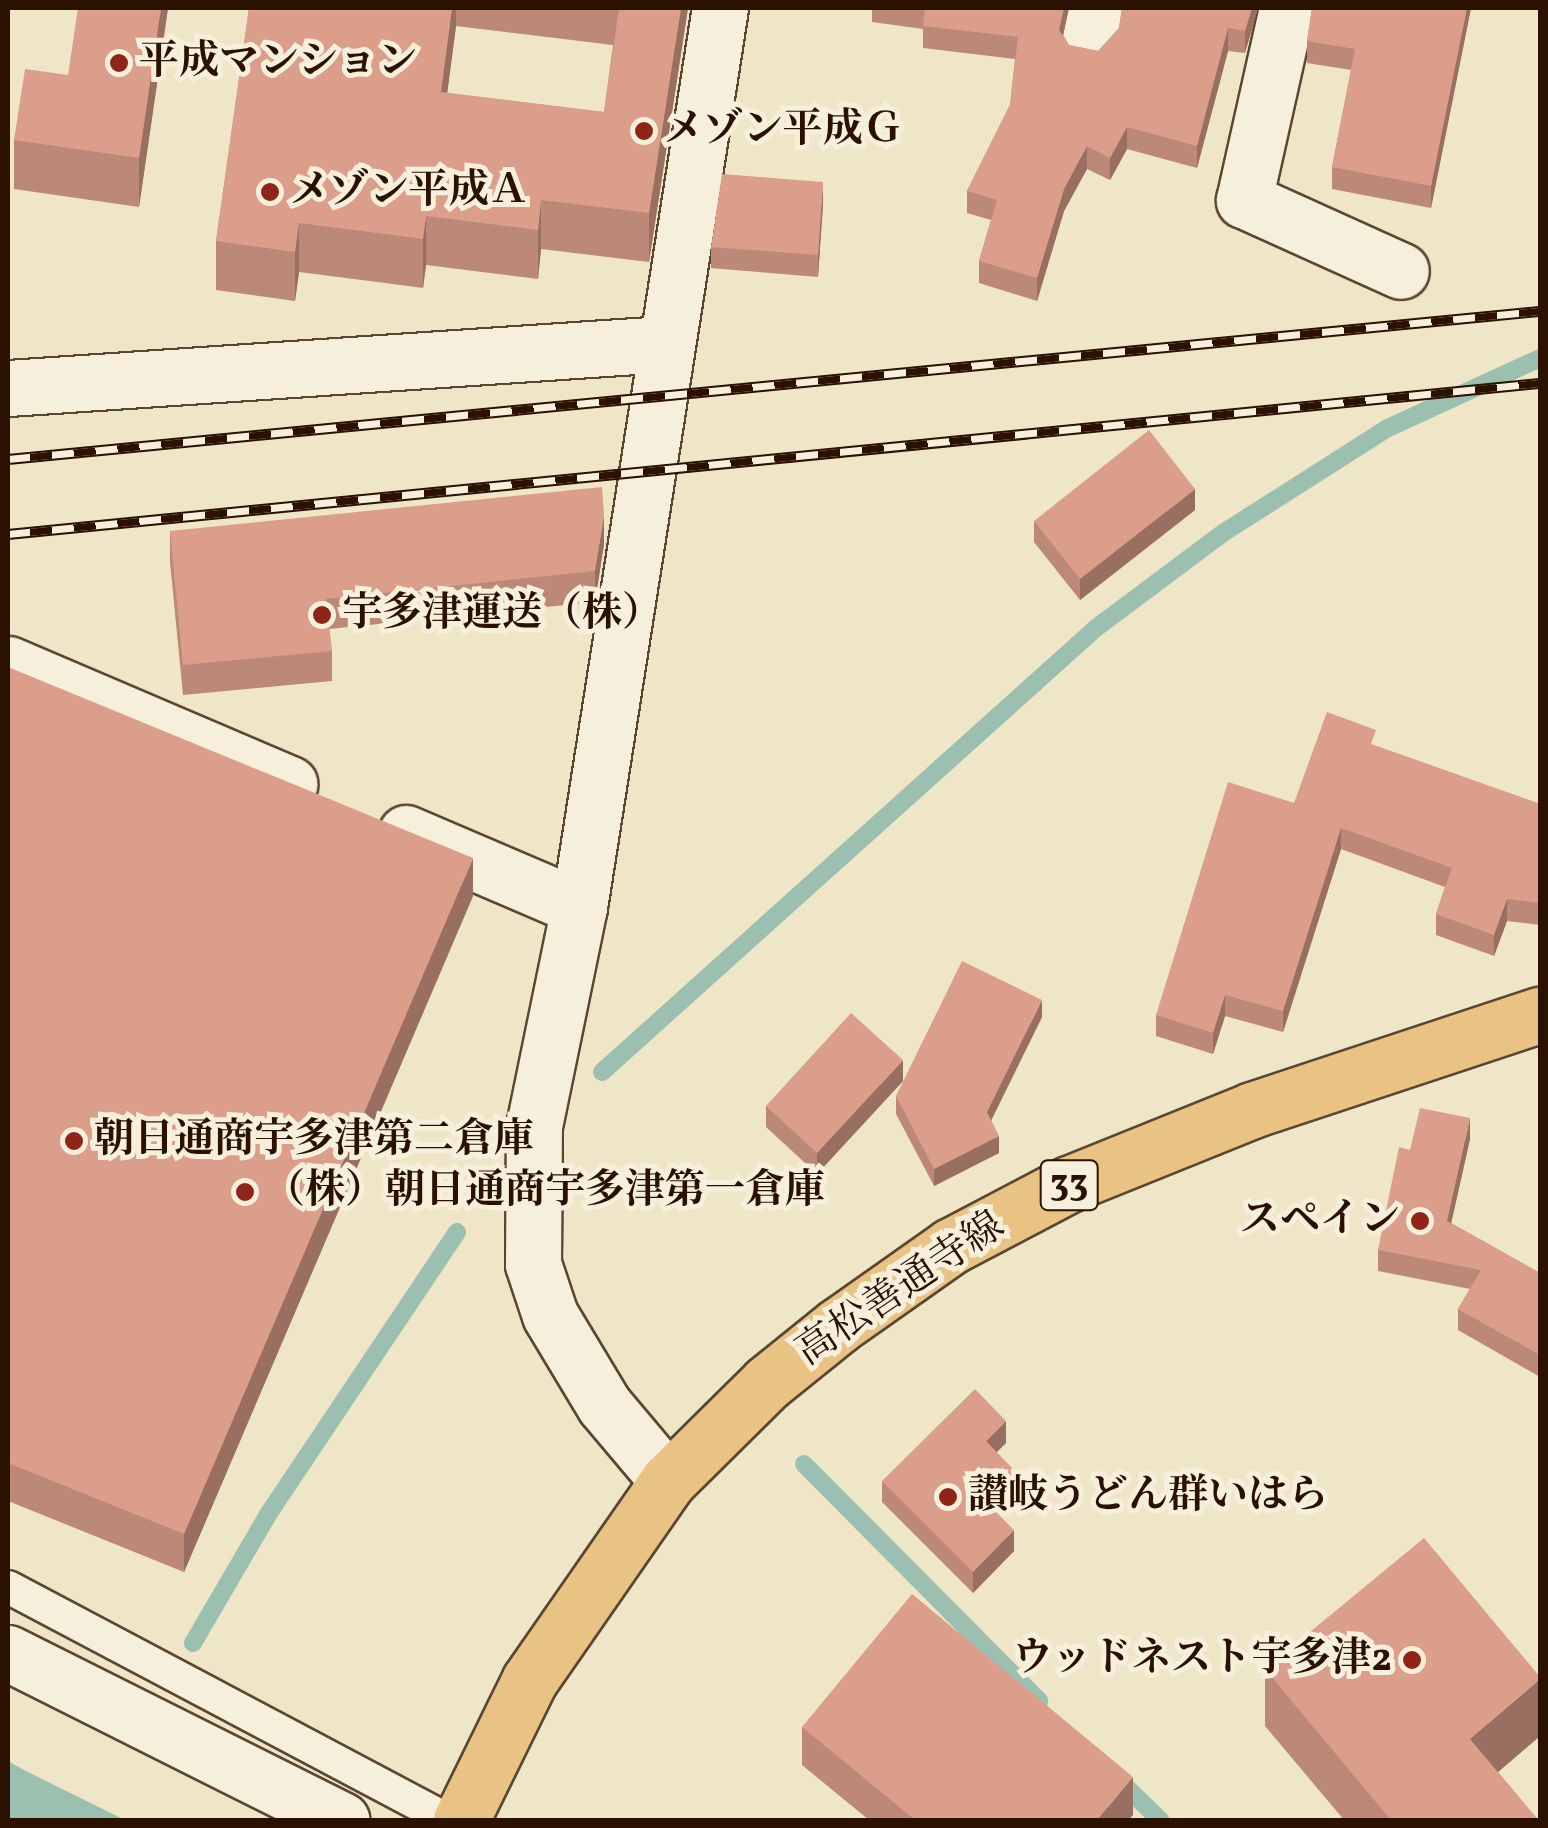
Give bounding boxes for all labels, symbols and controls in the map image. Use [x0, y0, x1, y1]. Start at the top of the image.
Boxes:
place label: 平成マンション [139, 39, 419, 87]
marker: 平成マンション [108, 52, 130, 74]
place label: メゾン平成Ｇ [664, 107, 904, 155]
marker: メゾン平成Ｇ [633, 120, 655, 142]
place label: メゾン平成Ａ [290, 168, 530, 216]
marker: メゾン平成Ａ [259, 181, 281, 203]
place label: 宇多津運送（株） [342, 591, 662, 639]
marker: 宇多津運送（株） [311, 604, 333, 626]
place label: 朝日通商宇多津第二倉庫 [94, 1117, 534, 1165]
marker: 朝日通商宇多津第二倉庫 [63, 1130, 85, 1152]
road number: 33 [1039, 1152, 1099, 1218]
place label: （株）朝日通商宇多津第一倉庫 [265, 1168, 825, 1216]
marker: （株）朝日通商宇多津第一倉庫 [234, 1181, 256, 1203]
place label: スペイン [1240, 1197, 1400, 1245]
street label: 高松善通寺線 [788, 1203, 1014, 1377]
marker: スペイン [1409, 1210, 1431, 1232]
place label: 讃岐うどん群いはら [968, 1473, 1328, 1521]
marker: 讃岐うどん群いはら [937, 1486, 959, 1508]
place label: ウッドネスト宇多津2 [1011, 1636, 1392, 1684]
marker: ウッドネスト宇多津2 [1401, 1649, 1423, 1671]

